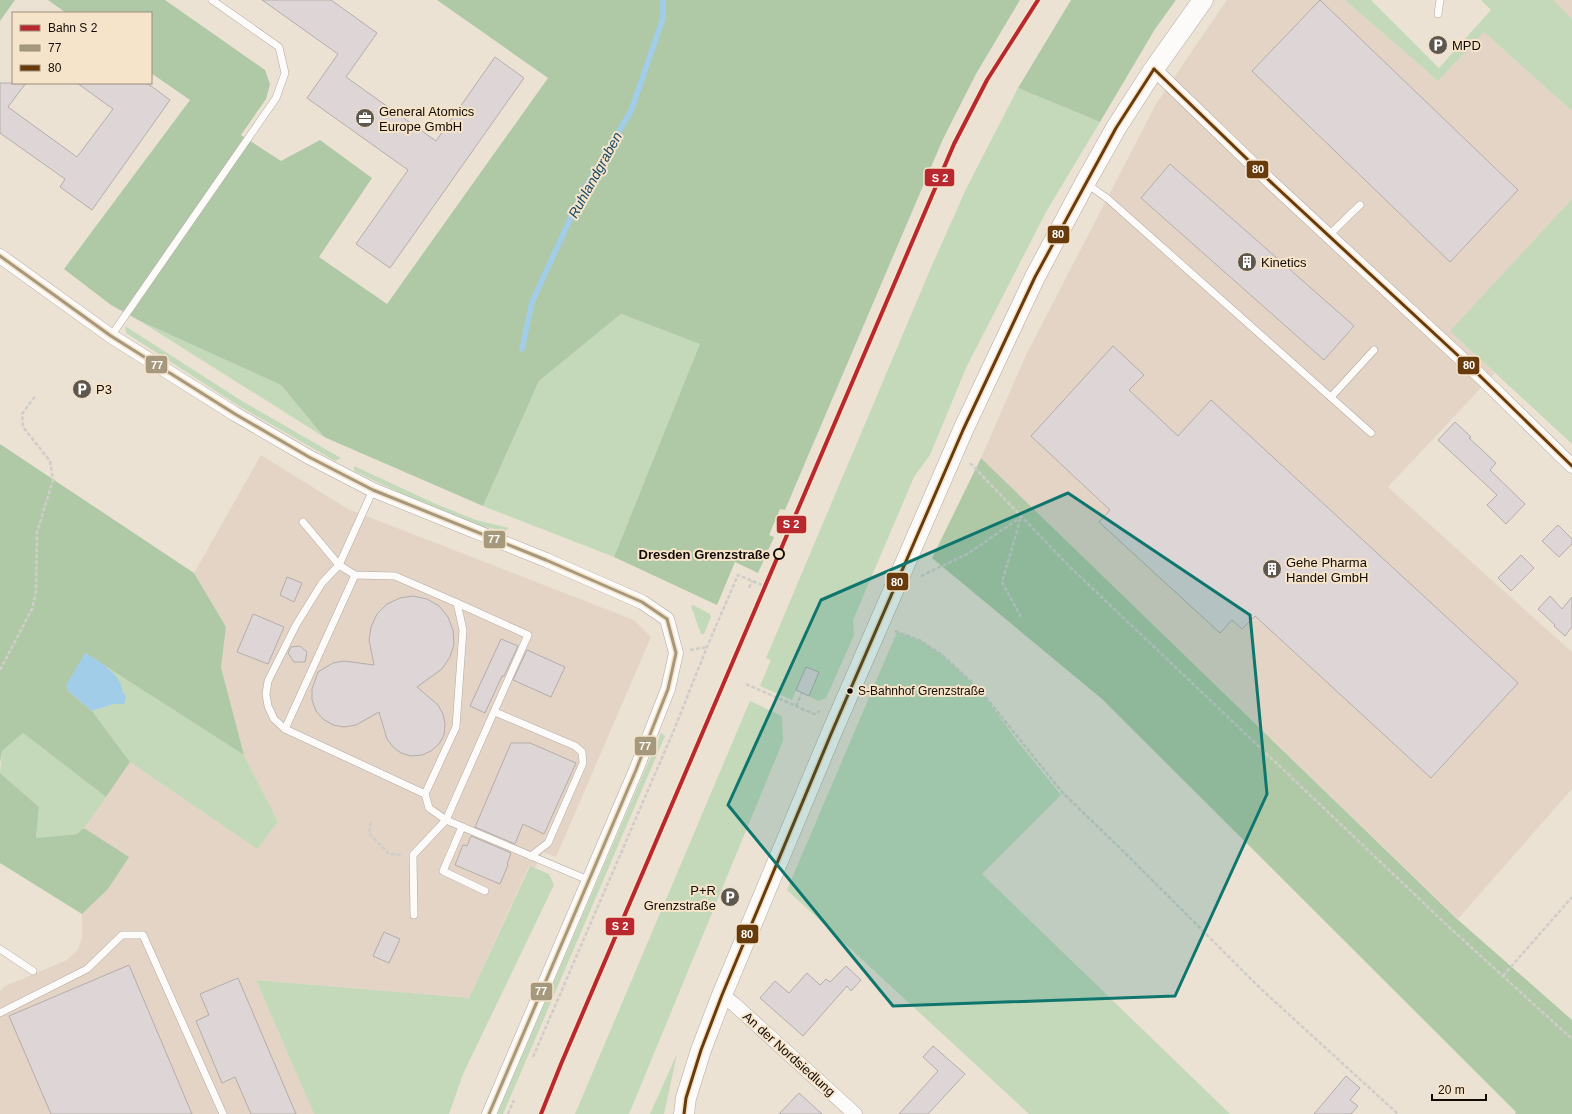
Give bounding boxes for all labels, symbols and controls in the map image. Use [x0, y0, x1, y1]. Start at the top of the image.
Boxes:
legend [12, 12, 152, 84]
text: Bahn S 2 [48, 21, 98, 35]
parking icon: MPD [1427, 34, 1449, 56]
place label: MPD [1452, 38, 1481, 53]
text: 77 [48, 41, 62, 55]
text: 80 [48, 61, 62, 75]
place label: General Atomics Europe GmbH [379, 104, 475, 134]
office icon: General Atomics Europe GmbH [354, 107, 376, 129]
water label: Ruhlandgraben [565, 129, 625, 221]
line badge: 80 [1246, 160, 1269, 179]
text: 80 [1252, 163, 1264, 175]
line badge: S 2 [924, 168, 955, 187]
text: S 2 [932, 172, 948, 184]
line badge: 80 [1047, 225, 1070, 244]
text: 80 [1052, 228, 1064, 240]
building icon: Kinetics [1236, 251, 1258, 273]
place label: Kinetics [1261, 255, 1307, 270]
line badge: 77 [145, 355, 168, 374]
line badge: 80 [1457, 356, 1480, 375]
text: 77 [151, 359, 163, 371]
text: 80 [1463, 359, 1475, 371]
parking icon: P3 [71, 378, 93, 400]
place label: P3 [96, 382, 112, 397]
line badge: S 2 [776, 515, 807, 534]
text: S 2 [783, 518, 799, 530]
line badge: 77 [483, 530, 506, 549]
text: 77 [488, 533, 500, 545]
place label: Dresden Grenzstraße [639, 547, 770, 562]
marker: Dresden Grenzstraße [773, 548, 785, 560]
place label: Gehe Pharma Handel GmbH [1286, 555, 1368, 585]
building icon: Gehe Pharma Handel GmbH [1261, 558, 1283, 580]
line badge: 80 [886, 572, 909, 591]
text: 80 [891, 576, 903, 588]
place label: S-Bahnhof Grenzstraße [858, 684, 985, 698]
marker: S-Bahnhof Grenzstraße [845, 686, 855, 696]
line badge: 77 [634, 736, 657, 756]
text: 77 [639, 740, 651, 752]
place label: P+R Grenzstraße [644, 883, 716, 913]
parking icon: P+R Grenzstraße [719, 886, 741, 908]
line badge: S 2 [605, 917, 635, 936]
text: S 2 [612, 920, 628, 932]
line badge: 80 [736, 924, 759, 944]
text: 80 [741, 928, 753, 940]
line badge: 77 [530, 982, 553, 1001]
text: 77 [535, 985, 547, 997]
street label: An der Nordsiedlung [740, 1009, 838, 1099]
scale bar [1432, 1076, 1486, 1102]
text: 20 m [1438, 1083, 1465, 1097]

